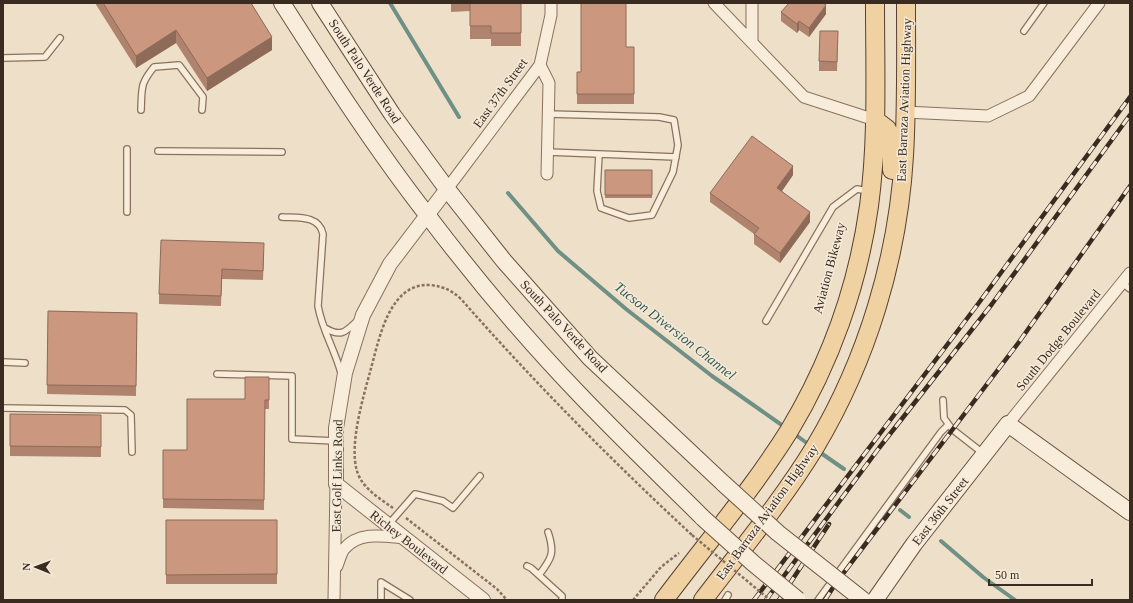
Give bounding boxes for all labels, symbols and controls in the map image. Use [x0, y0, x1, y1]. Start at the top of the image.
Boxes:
street label: South Palo Verde Road [326, 16, 404, 126]
street label: East Barraza Aviation Highway [894, 17, 914, 182]
street label: East 37th Street [470, 55, 530, 131]
street label: Aviation Bikeway [810, 220, 849, 315]
street label: South Palo Verde Road [517, 277, 611, 376]
water label: Tucson Diversion Channel [612, 279, 739, 383]
street label: South Dodge Boulevard [1013, 286, 1104, 394]
street label: East Golf Links Road [329, 419, 345, 533]
street label: East Barraza Aviation Highway [713, 441, 822, 583]
street label: East 36th Street [909, 474, 971, 548]
street label: Richey Boulevard [367, 507, 451, 577]
north arrow [16, 547, 56, 587]
scale bar [989, 561, 1092, 587]
text: N [20, 563, 32, 571]
text: 50 m [995, 568, 1020, 582]

